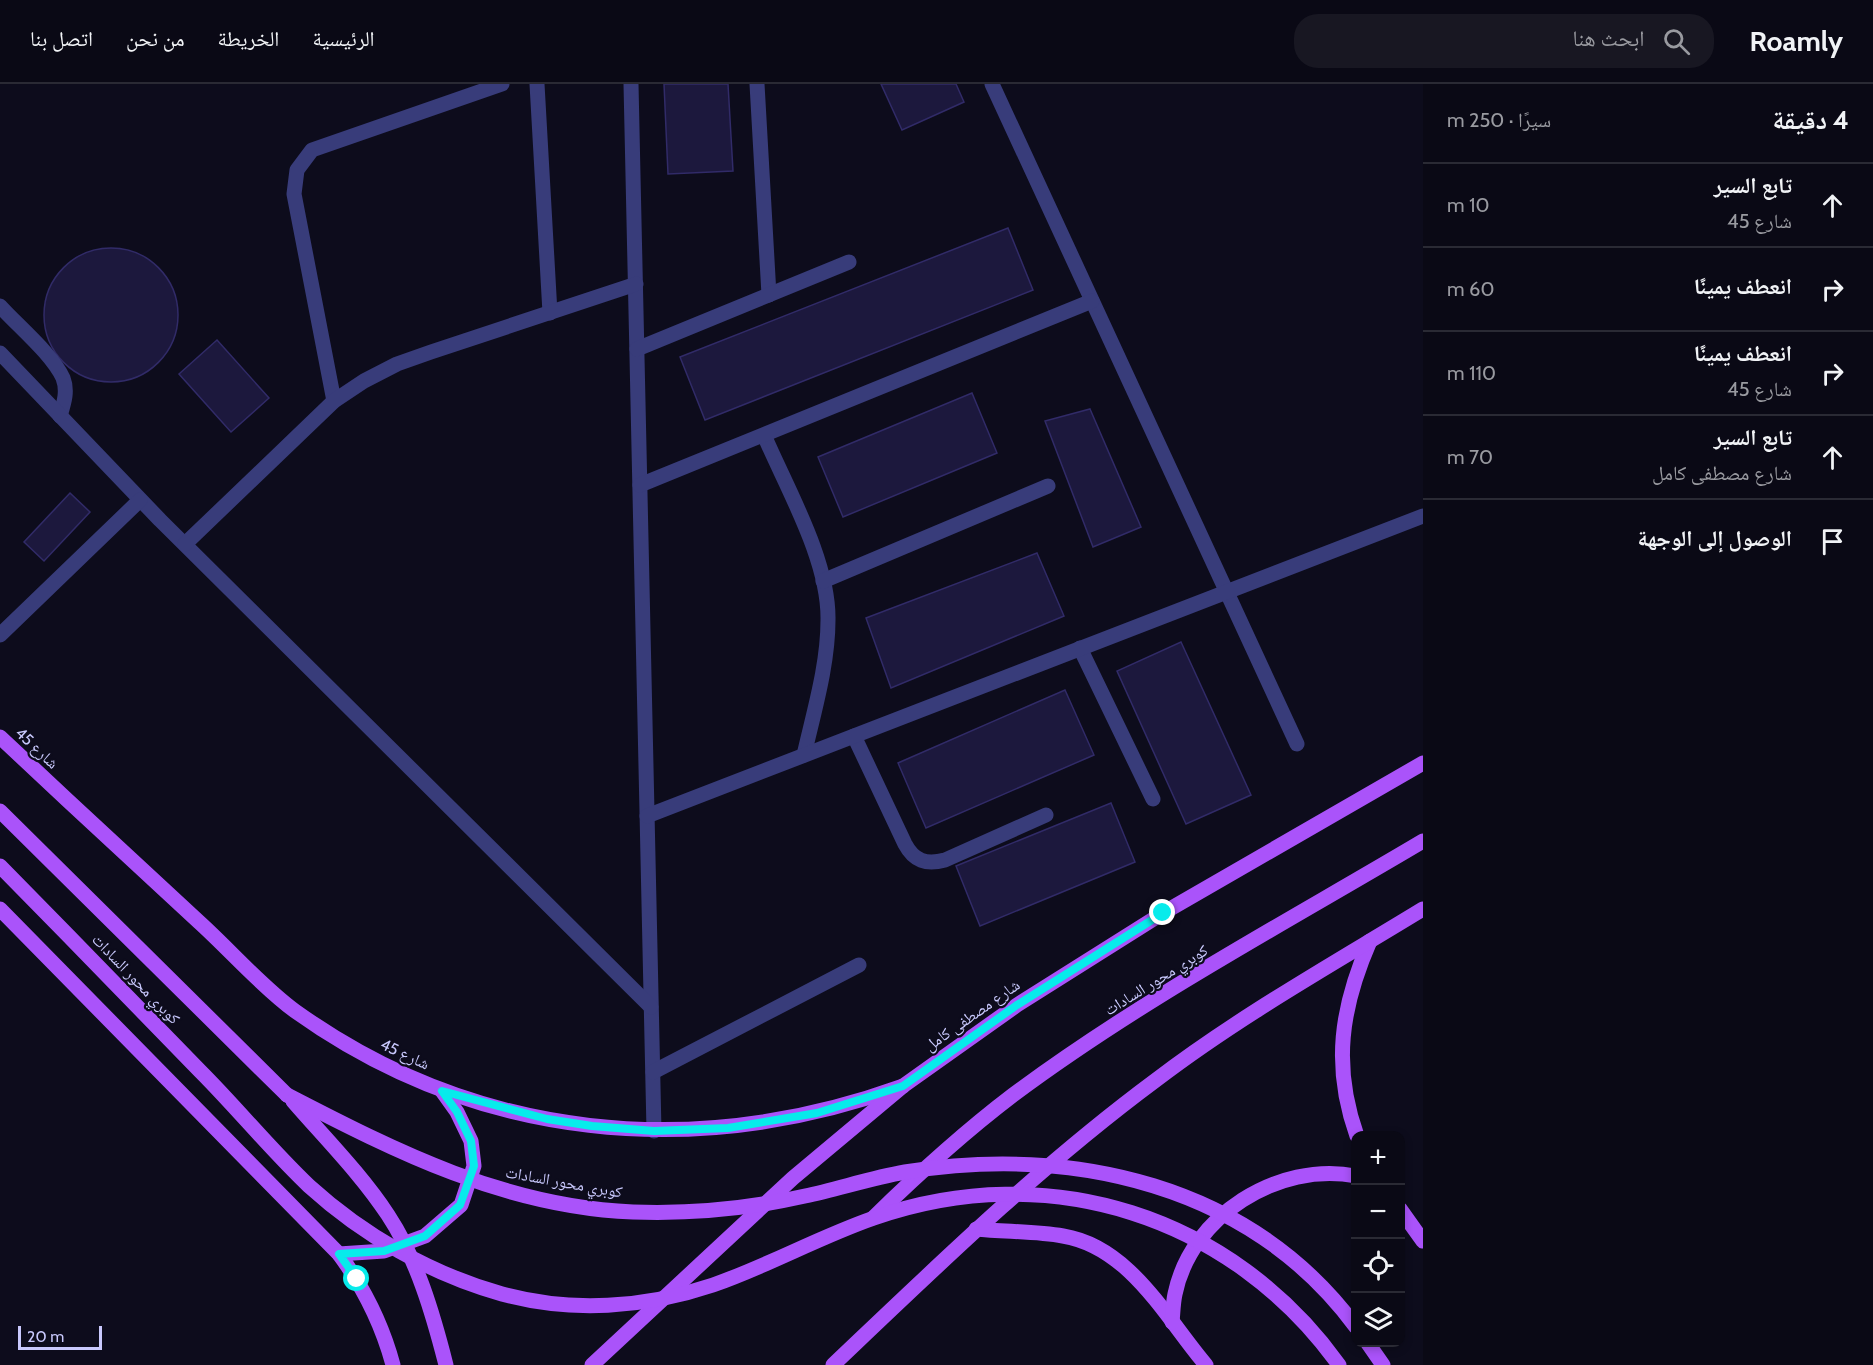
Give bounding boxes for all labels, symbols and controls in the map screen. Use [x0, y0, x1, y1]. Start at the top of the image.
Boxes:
search box [1294, 14, 1714, 68]
text: Roamly [1750, 24, 1843, 58]
text: ابحث هنا [1572, 25, 1645, 52]
icon: search [1660, 25, 1693, 58]
text: اتصل بنا [30, 26, 93, 51]
text: من نحن [126, 26, 185, 51]
text: الخريطة [218, 26, 279, 51]
text: الرئيسية [312, 26, 375, 51]
text: 4 دقيقة [1772, 104, 1849, 136]
text: سيرًا · 250 m [1447, 108, 1551, 132]
text: تابع السير [1714, 172, 1792, 199]
icon: ahead [1816, 189, 1849, 222]
text: 10 m [1447, 193, 1490, 217]
text: شارع 45 [1727, 209, 1792, 233]
text: انعطف يمينًا [1694, 273, 1792, 300]
icon: right [1816, 273, 1849, 306]
text: 60 m [1447, 277, 1494, 301]
text: انعطف يمينًا [1694, 340, 1792, 367]
icon: right [1816, 357, 1849, 390]
text: 110 m [1447, 361, 1496, 385]
text: شارع 45 [1727, 377, 1792, 401]
text: تابع السير [1714, 424, 1792, 451]
icon: ahead [1816, 441, 1849, 474]
text: 70 m [1447, 445, 1493, 469]
text: شارع مصطفى كامل [1652, 461, 1792, 485]
text: الوصول إلى الوجهة [1637, 525, 1792, 552]
icon: arrive [1816, 525, 1849, 558]
street label: شارع 45 [11, 723, 62, 773]
route end [1149, 899, 1175, 925]
street label: كوبري محور السادات [86, 930, 184, 1031]
street label: كوبري محور السادات [1101, 940, 1213, 1022]
street label: شارع مصطفى كامل [921, 975, 1024, 1056]
street label: شارع 45 [377, 1034, 433, 1074]
map controls [1351, 1131, 1405, 1347]
button: + [1351, 1131, 1405, 1185]
street label: كوبري محور السادات [504, 1162, 624, 1205]
button: − [1351, 1185, 1405, 1239]
button: locate [1351, 1239, 1405, 1293]
route start [343, 1265, 369, 1291]
button: layers [1351, 1293, 1405, 1347]
scale bar [18, 1323, 102, 1350]
text: 20 m [27, 1327, 64, 1346]

